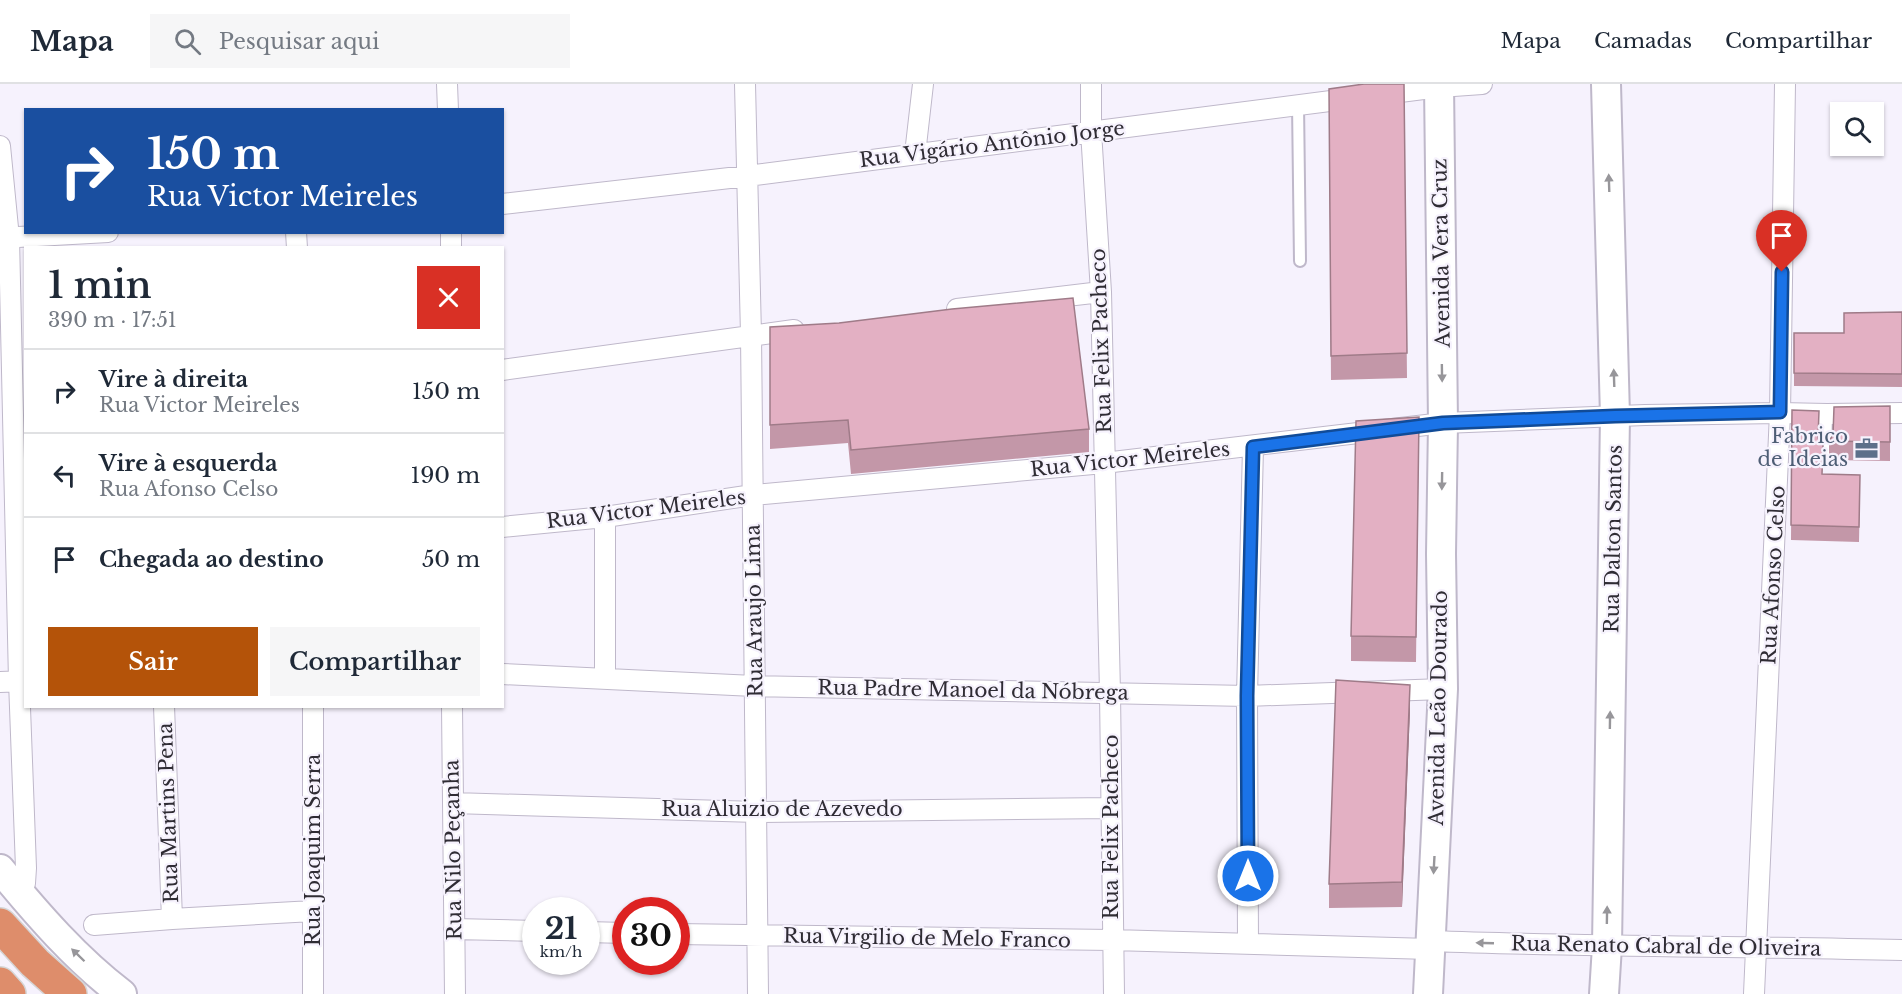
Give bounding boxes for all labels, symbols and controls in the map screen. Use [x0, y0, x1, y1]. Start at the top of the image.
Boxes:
search box [150, 14, 570, 68]
text: Mapa [30, 24, 114, 59]
icon: search [171, 25, 204, 58]
text: Pesquisar aqui [219, 28, 380, 55]
text: Mapa [1501, 28, 1561, 54]
text: Camadas [1594, 28, 1692, 54]
text: Compartilhar [1725, 28, 1872, 54]
map controls [1830, 102, 1884, 156]
button: search [1830, 102, 1884, 156]
street label: Rua Vigário Antônio Jorge [858, 116, 1126, 172]
text: 150 m [147, 128, 280, 180]
icon: right [48, 132, 126, 210]
street label: Avenida Vera Cruz [1427, 158, 1455, 349]
one-way arrow [1604, 173, 1613, 192]
text: Rua Victor Meireles [147, 180, 418, 213]
pin [1756, 210, 1807, 272]
icon: arrive [1765, 219, 1798, 252]
street label: Rua Felix Pacheco [1086, 248, 1116, 434]
text: 1 min [48, 263, 152, 308]
button: close [417, 266, 480, 329]
text: 390 m · 17:51 [48, 308, 177, 332]
one-way arrow [1437, 364, 1447, 383]
text: Vire à direita [99, 366, 248, 393]
one-way arrow [1610, 368, 1619, 387]
icon: right [48, 375, 81, 408]
text: 150 m [412, 378, 480, 405]
text: Rua Victor Meireles [99, 393, 300, 417]
place label: Fabrico de Ideias [1758, 424, 1848, 471]
office icon: Fabrico de Ideias [1853, 435, 1879, 461]
street label: Rua Victor Meireles [1029, 437, 1231, 481]
street label: Rua Dalton Santos [1599, 445, 1627, 633]
text: Vire à esquerda [99, 450, 278, 477]
icon: left [48, 459, 81, 492]
text: 190 m [410, 462, 480, 489]
one-way arrow [1437, 472, 1447, 491]
text: Rua Afonso Celso [99, 477, 278, 501]
street label: Rua Victor Meireles [545, 485, 747, 533]
street label: Rua Afonso Celso [1756, 485, 1790, 665]
street label: Rua Araujo Lima [740, 523, 768, 698]
icon: arrive [48, 543, 81, 576]
text: Chegada ao destino [99, 546, 324, 573]
text: 50 m [422, 546, 480, 573]
street label: Avenida Leão Dourado [1424, 590, 1452, 827]
button: Sair [48, 627, 258, 696]
button: Compartilhar [270, 627, 480, 696]
street label: Rua Padre Manoel da Nóbrega [817, 675, 1130, 705]
one-way arrow [1606, 710, 1615, 729]
street label: Rua Martins Pena [153, 721, 183, 904]
street label: Rua Felix Pacheco [1099, 734, 1123, 920]
street label: Rua Joaquim Serra [301, 753, 325, 946]
street label: Rua Nilo Peçanha [439, 759, 467, 941]
street label: Rua Aluizio de Azevedo [661, 797, 903, 821]
position arrow [1216, 844, 1280, 908]
one-way arrow [1429, 855, 1438, 874]
speed limit sign: 30 [612, 897, 690, 975]
one-way arrow [1602, 905, 1612, 924]
text: 21 [545, 910, 577, 947]
street label: Rua Virgilio de Melo Franco [783, 923, 1071, 953]
street label: Rua Renato Cabral de Oliveira [1511, 931, 1822, 961]
one-way arrow [1476, 938, 1495, 948]
text: km/h [540, 942, 582, 961]
one-way arrow [72, 949, 86, 963]

